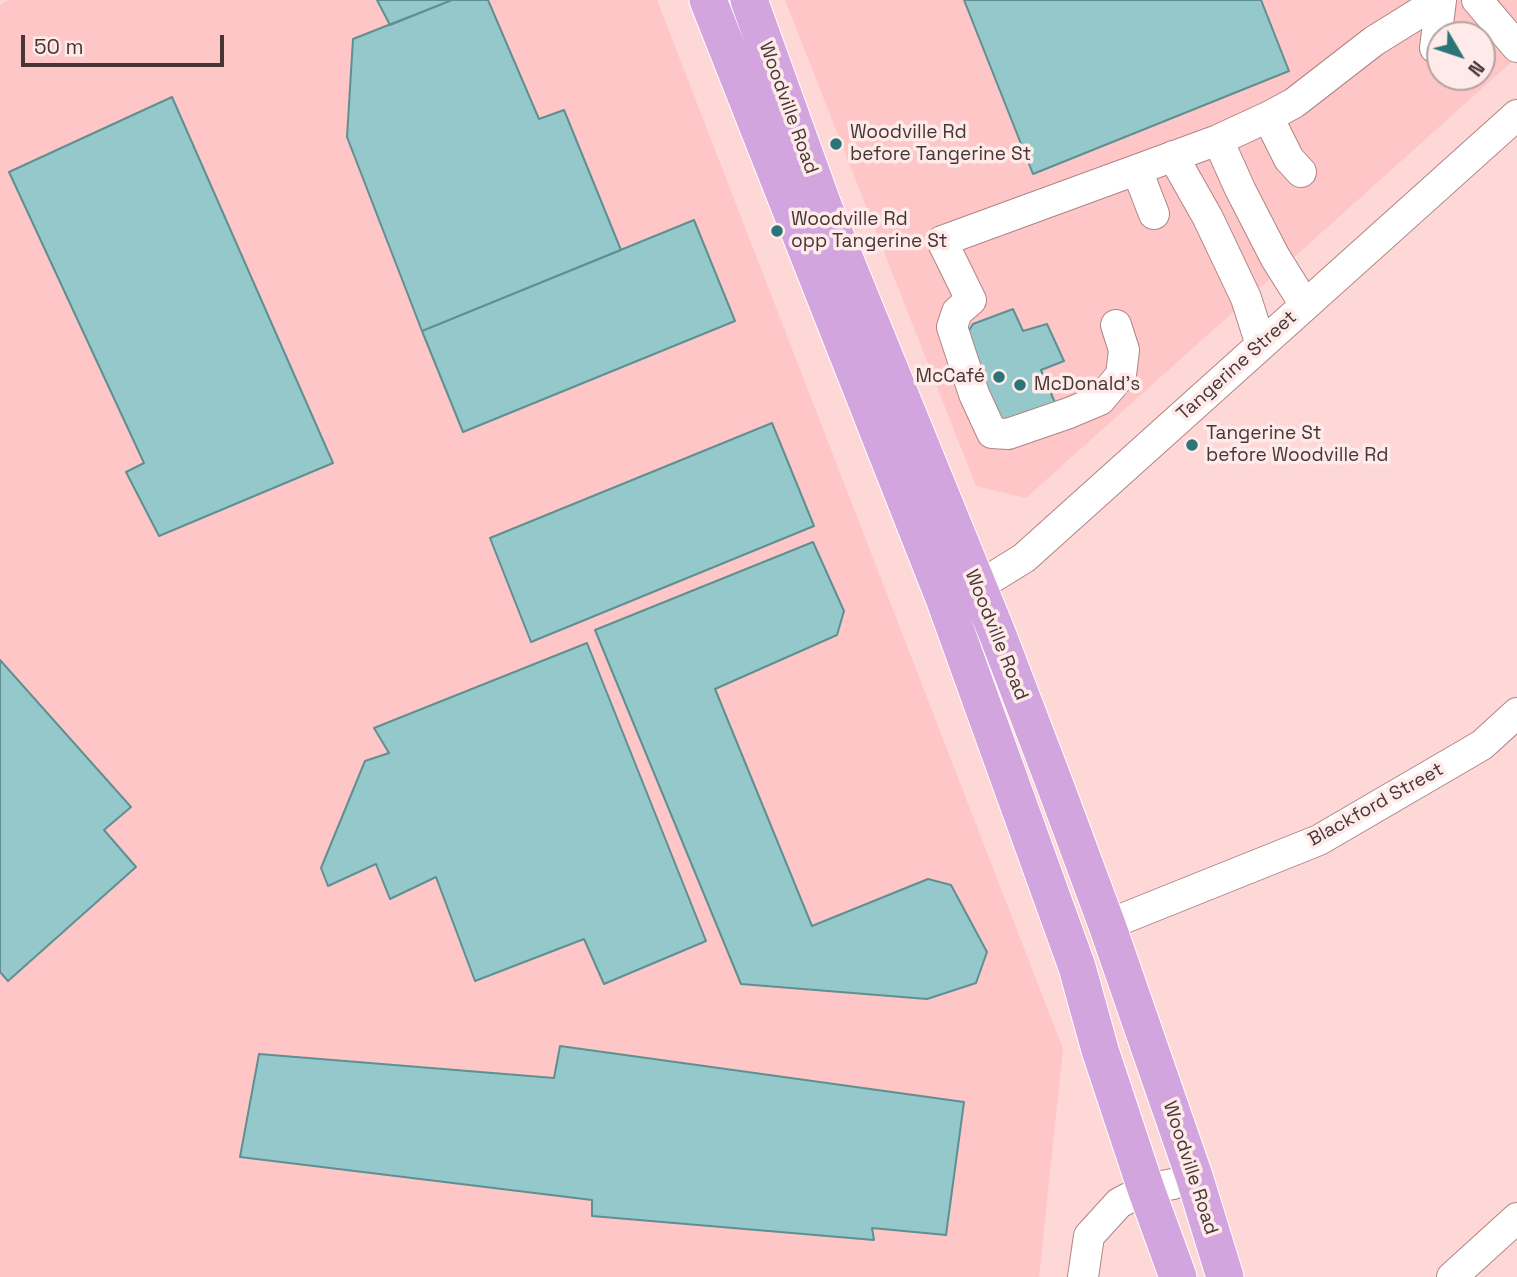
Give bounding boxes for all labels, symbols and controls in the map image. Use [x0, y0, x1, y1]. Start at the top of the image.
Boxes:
scale bar [24, 21, 228, 65]
north arrow [1426, 21, 1496, 91]
text: 50 m [34, 33, 84, 60]
street label: Woodville Road [754, 39, 822, 177]
text: N [1462, 55, 1490, 81]
place label: Woodville Rd before Tangerine St [850, 122, 1031, 166]
marker: Woodville Rd before Tangerine St [828, 136, 844, 152]
place label: Woodville Rd opp Tangerine St [791, 209, 948, 253]
marker: Woodville Rd opp Tangerine St [769, 223, 785, 239]
street label: Tangerine Street [1172, 306, 1302, 426]
place label: McCafé [915, 366, 985, 388]
marker: McCafé [991, 369, 1007, 385]
place label: McDonald's [1034, 374, 1140, 396]
marker: McDonald's [1012, 377, 1028, 393]
place label: Tangerine St before Woodville Rd [1206, 423, 1388, 467]
marker: Tangerine St before Woodville Rd [1184, 437, 1200, 453]
street label: Woodville Road [959, 566, 1033, 704]
street label: Blackford Street [1304, 758, 1448, 852]
street label: Woodville Road [1158, 1098, 1222, 1238]

